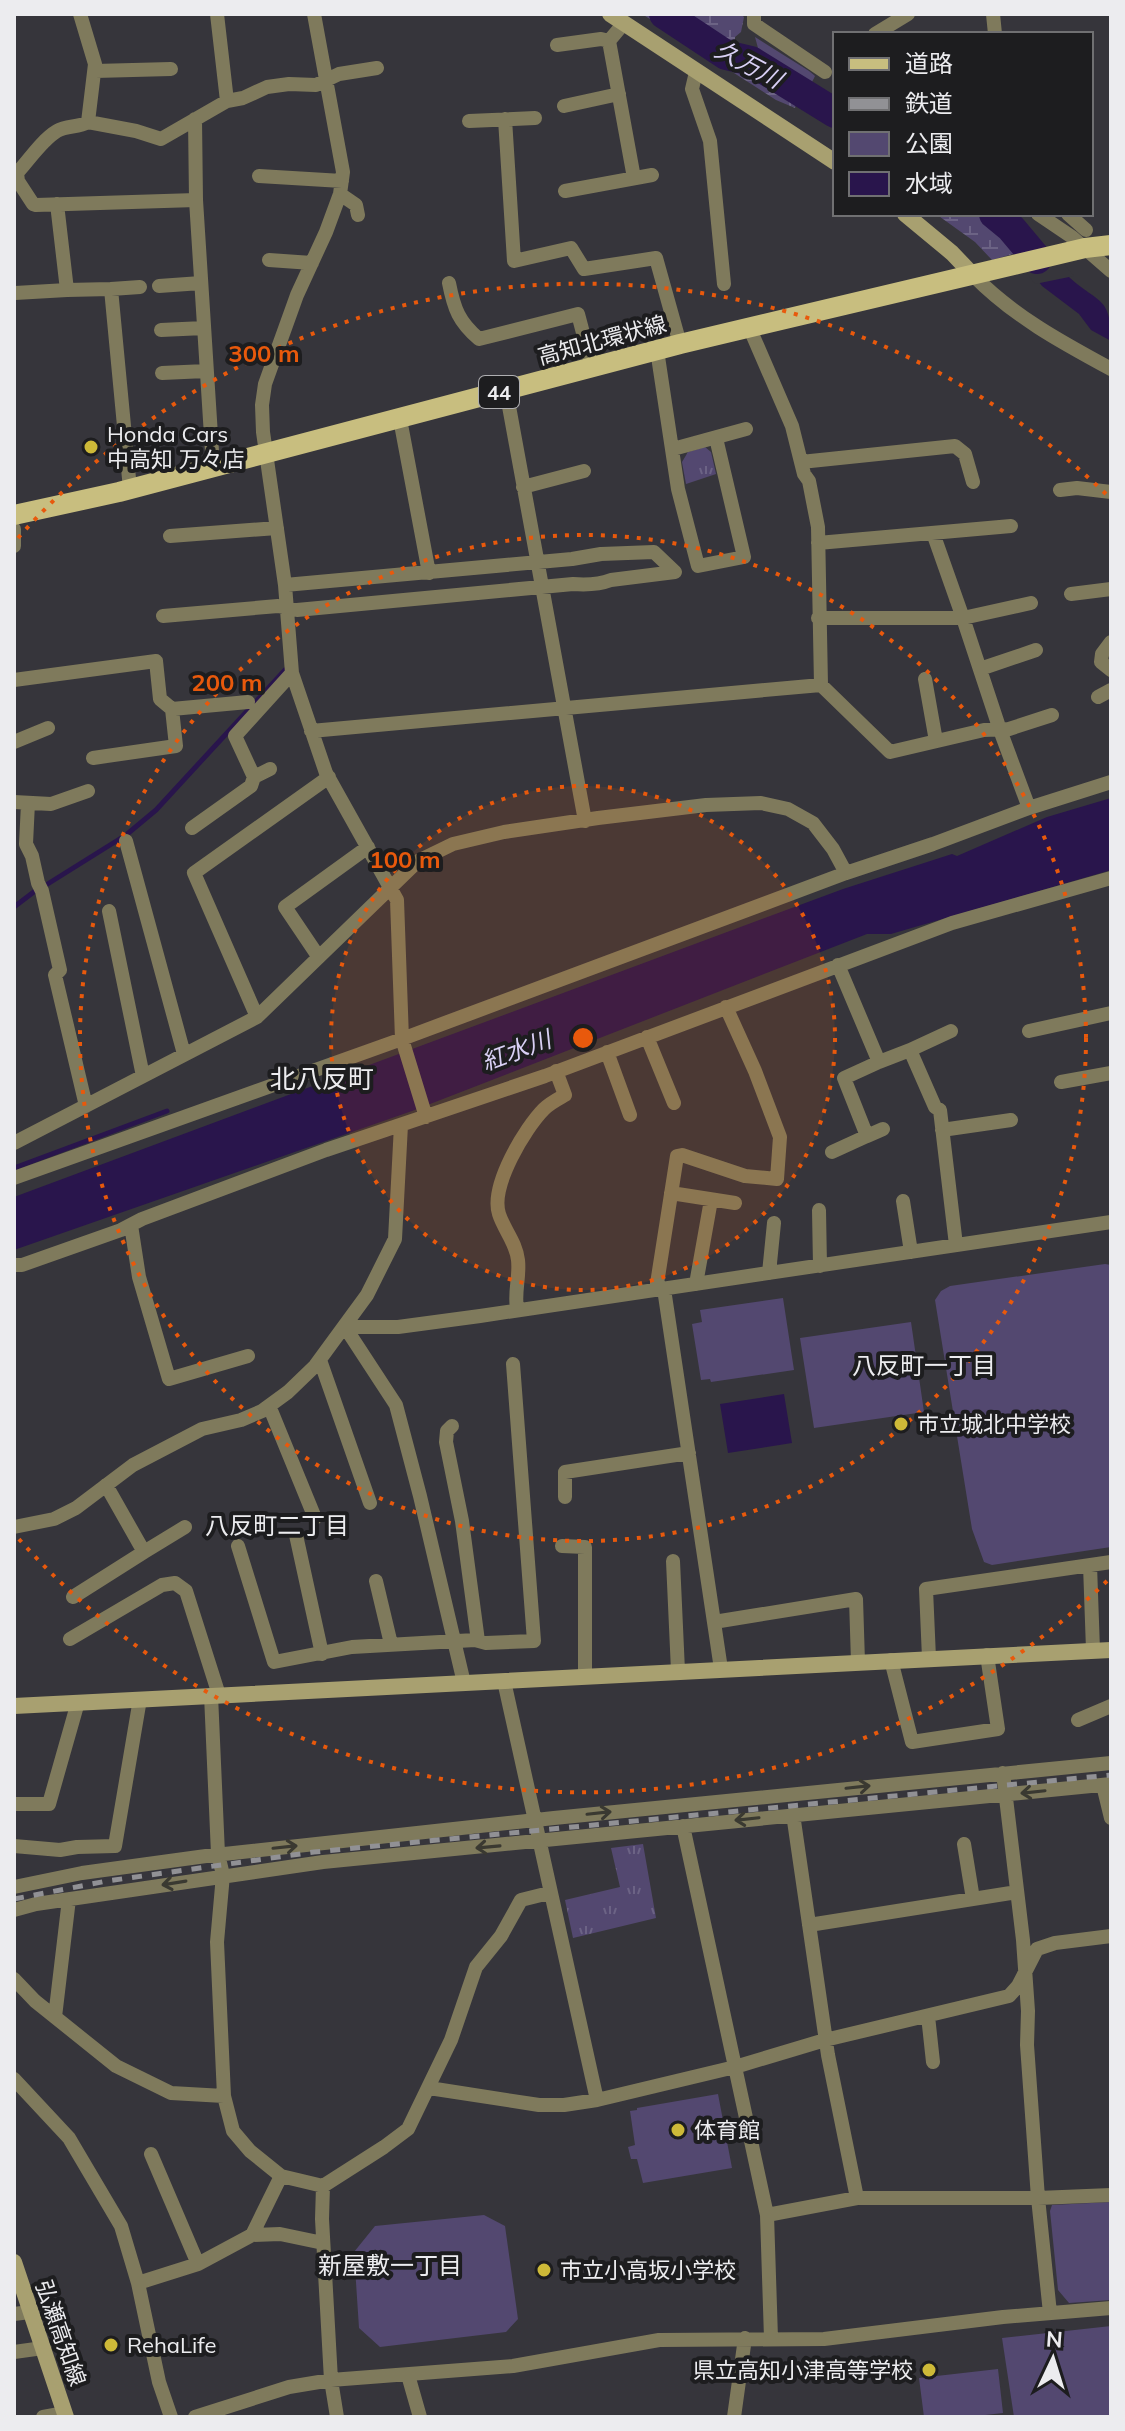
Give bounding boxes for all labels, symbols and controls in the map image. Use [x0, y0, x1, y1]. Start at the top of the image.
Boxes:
legend [833, 32, 1093, 216]
water label: 久万川 [710, 34, 790, 96]
text: 道路 [905, 48, 953, 78]
text: 鉄道 [905, 88, 953, 118]
text: 公園 [905, 128, 953, 158]
text: 水域 [905, 168, 953, 198]
street label: 高知北環状線 [535, 309, 669, 371]
text: 300 m [228, 338, 300, 368]
road number: 44 [479, 376, 519, 408]
place label: Honda Cars 中高知 万々店 [107, 420, 245, 473]
marker: Honda Cars 中高知 万々店 [82, 438, 100, 456]
text: 200 m [191, 667, 263, 697]
text: 100 m [369, 844, 441, 874]
water label: 紅水川 [477, 1023, 558, 1076]
centre of rings [569, 1024, 597, 1052]
district label: 北八反町 [270, 1062, 374, 1095]
district label: 八反町一丁目 [852, 1350, 996, 1380]
place label: 市立城北中学校 [917, 1410, 1071, 1438]
marker: 市立城北中学校 [892, 1415, 910, 1433]
district label: 八反町二丁目 [205, 1510, 349, 1540]
one-way arrow [844, 1780, 871, 1795]
one-way arrow [1020, 1784, 1047, 1799]
one-way arrow [585, 1805, 612, 1820]
one-way arrow [734, 1812, 761, 1827]
one-way arrow [475, 1839, 502, 1854]
one-way arrow [271, 1840, 298, 1855]
one-way arrow [162, 1876, 187, 1891]
place label: 体育館 [694, 2116, 760, 2144]
marker: 体育館 [669, 2121, 687, 2139]
district label: 新屋敷一丁目 [318, 2250, 462, 2280]
place label: 市立小高坂小学校 [560, 2256, 736, 2284]
marker: 市立小高坂小学校 [535, 2261, 553, 2279]
street label: 弘瀬高知線 [30, 2276, 92, 2390]
north arrow [1013, 2319, 1093, 2399]
text: N [1045, 2325, 1064, 2354]
place label: RehaLife [127, 2331, 216, 2359]
marker: RehaLife [102, 2336, 120, 2354]
place label: 県立高知小津高等学校 [693, 2356, 913, 2384]
marker: 県立高知小津高等学校 [920, 2361, 938, 2379]

